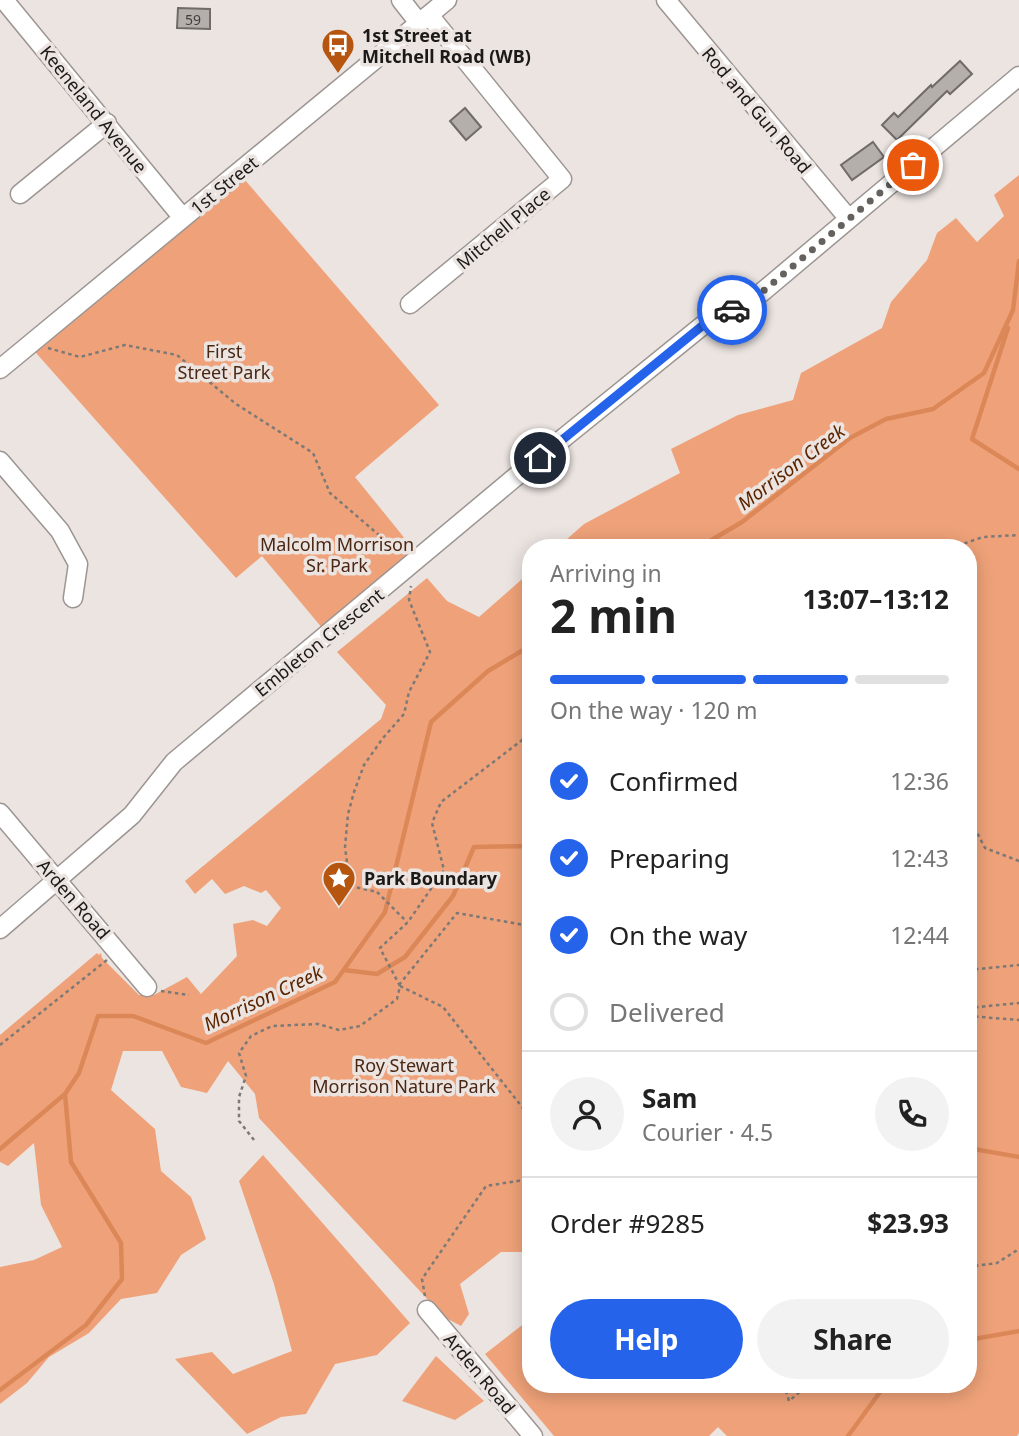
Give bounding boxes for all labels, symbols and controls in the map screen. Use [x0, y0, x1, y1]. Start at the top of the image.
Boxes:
house number: 59 [185, 10, 201, 29]
place label: 1st Street at Mitchell Road (WB) [362, 23, 531, 68]
bus stop icon: 1st Street at Mitchell Road (WB) [319, 26, 357, 75]
street label: Keeneland Avenue [35, 40, 153, 178]
street label: Rod and Gun Road [697, 42, 817, 178]
pin [883, 135, 943, 195]
icon: bag [894, 146, 932, 184]
street label: 1st Street [185, 150, 263, 220]
street label: Mitchell Place [451, 182, 555, 274]
courier [697, 275, 767, 345]
icon: car [713, 291, 751, 329]
park label: First Street Park [178, 339, 271, 384]
water label: Morrison Creek [732, 418, 851, 516]
pin [510, 428, 570, 488]
icon: home [521, 439, 559, 477]
park label: Malcolm Morrison Sr. Park [260, 532, 414, 577]
text: Arriving in [550, 557, 662, 589]
text: 13:07–13:12 [802, 581, 949, 617]
street label: Embleton Crescent [249, 582, 389, 702]
text: 2 min [550, 584, 677, 646]
text: On the way · 120 m [550, 694, 757, 726]
icon: check [550, 762, 588, 800]
text: Confirmed [609, 763, 739, 799]
text: 12:36 [890, 765, 949, 797]
icon: check [550, 839, 588, 877]
text: Preparing [609, 840, 730, 876]
text: 12:43 [890, 842, 949, 874]
street label: Arden Road [33, 854, 115, 944]
place icon: Park Boundary [320, 859, 358, 908]
place label: Park Boundary [364, 866, 498, 890]
icon: check [550, 916, 588, 954]
text: On the way [609, 917, 747, 953]
text: 12:44 [890, 919, 949, 951]
water label: Morrison Creek [199, 959, 327, 1037]
text: Delivered [609, 994, 725, 1030]
park label: Roy Stewart Morrison Nature Park [312, 1053, 496, 1098]
button: person [550, 1077, 624, 1151]
button: phone [875, 1077, 949, 1151]
text: Sam [642, 1080, 697, 1116]
text: Courier · 4.5 [642, 1116, 773, 1148]
text: Order #9285 [550, 1205, 705, 1241]
text: $23.93 [867, 1205, 949, 1241]
button: Help [550, 1299, 743, 1379]
button: Share [757, 1299, 949, 1379]
street label: Arden Road [439, 1327, 521, 1419]

